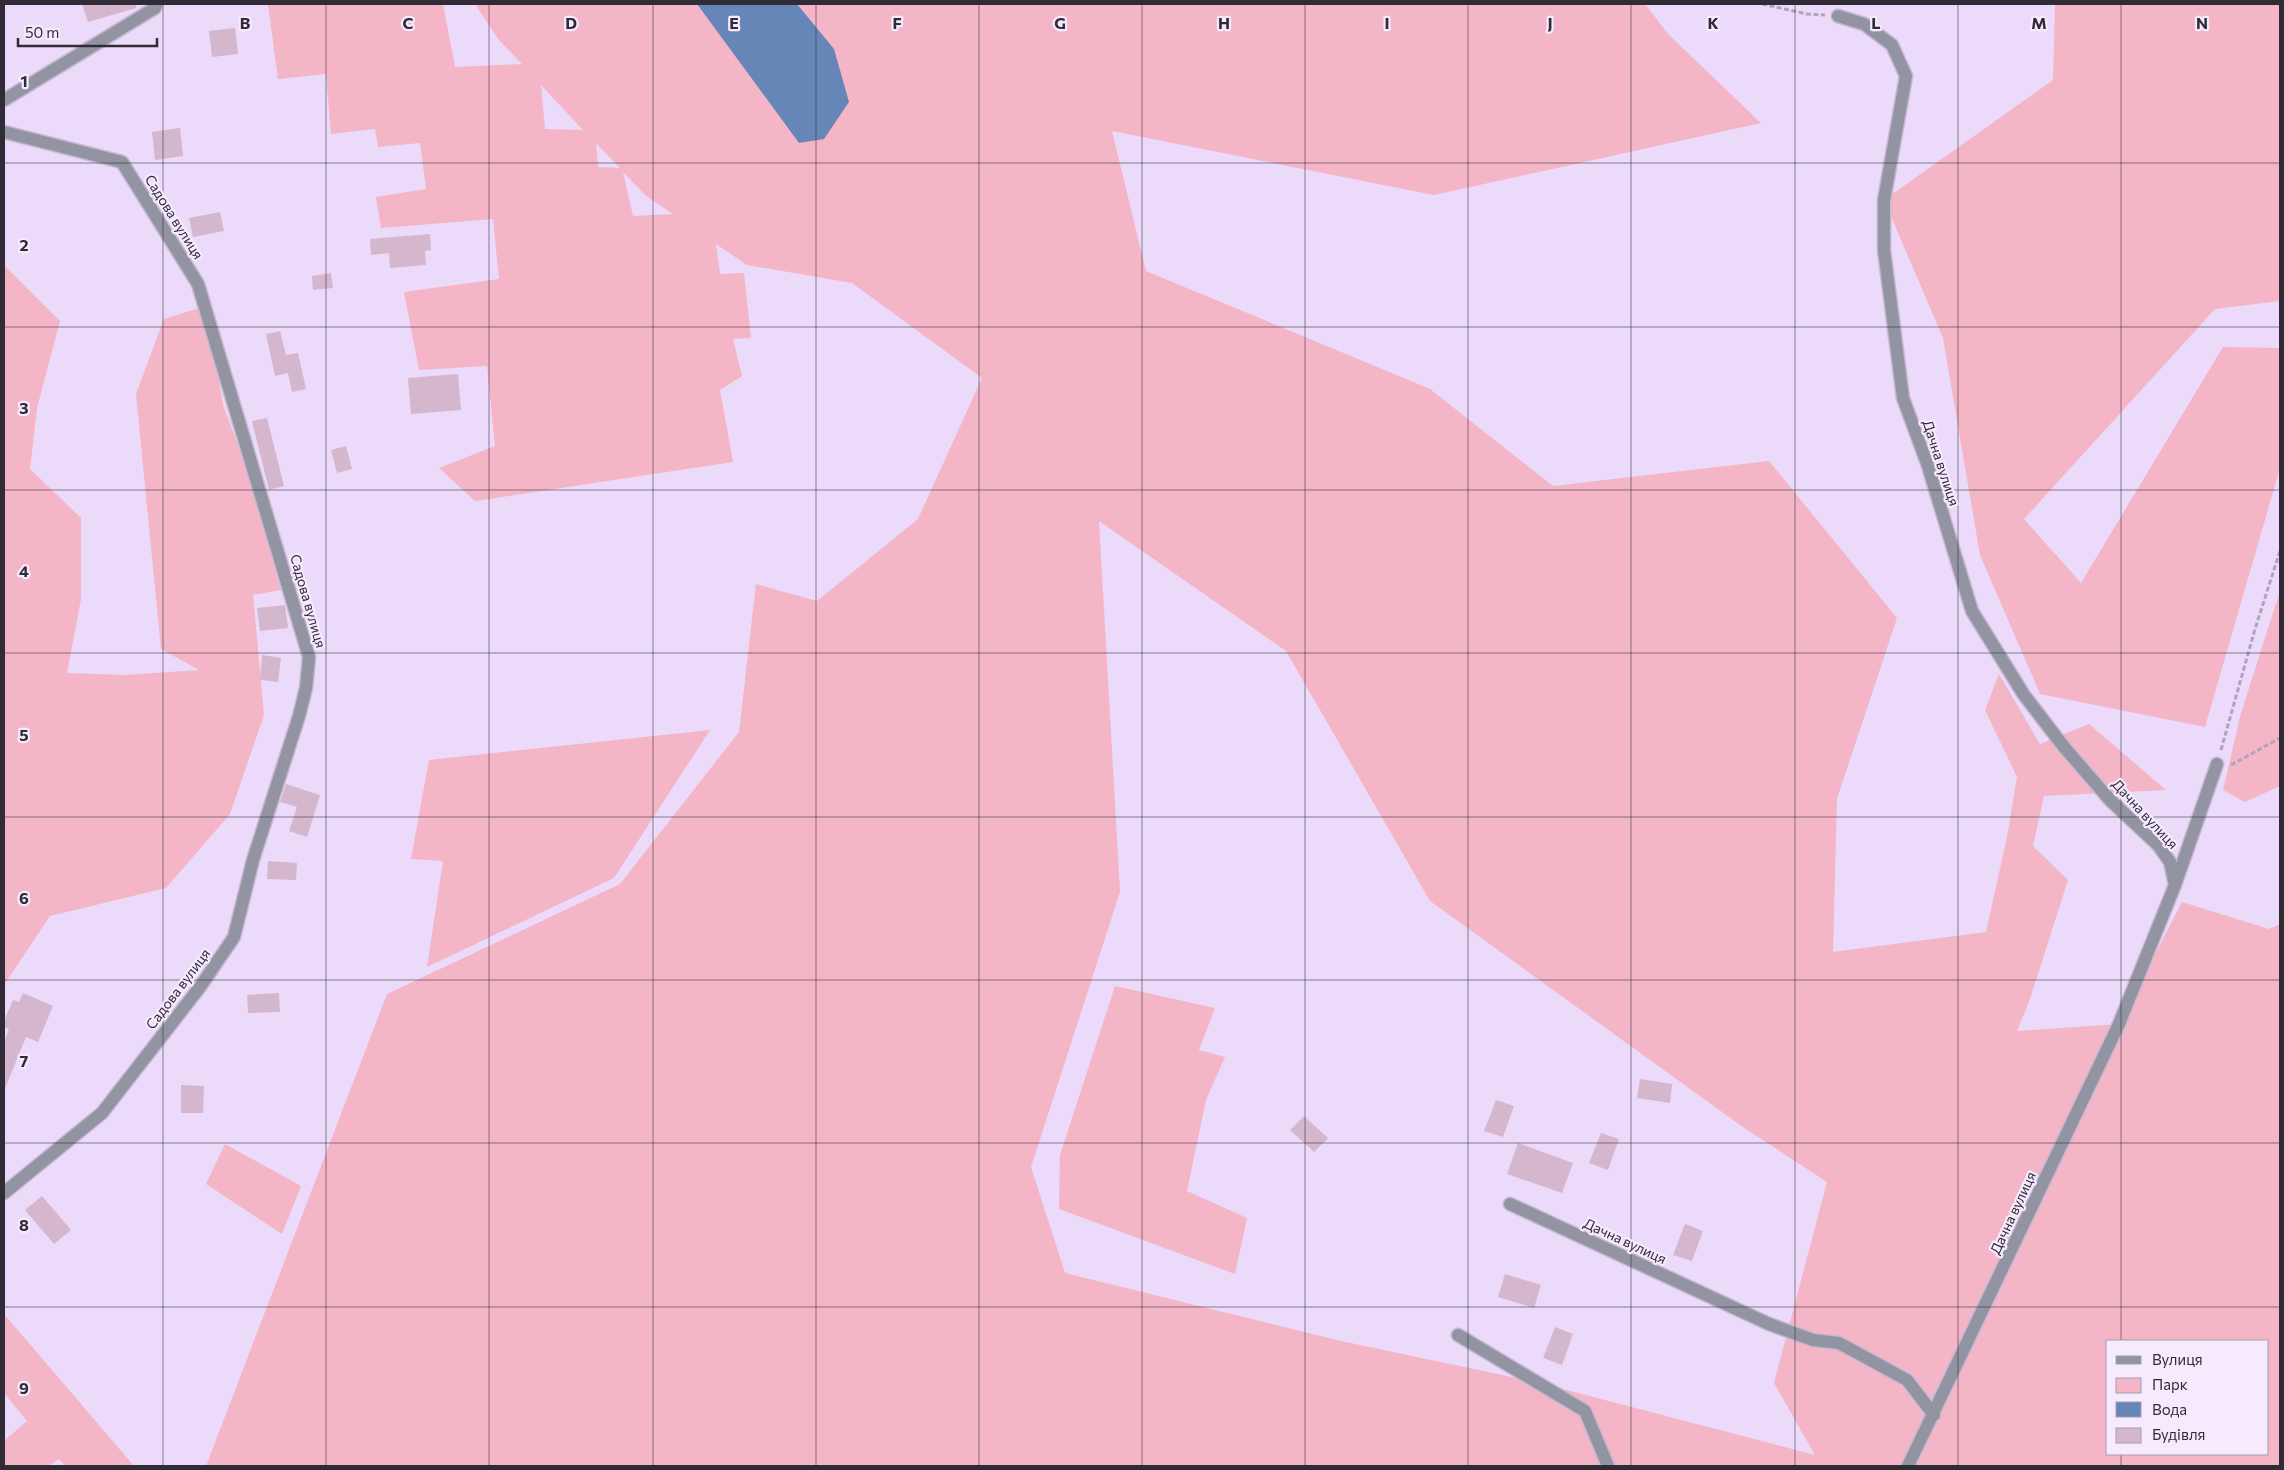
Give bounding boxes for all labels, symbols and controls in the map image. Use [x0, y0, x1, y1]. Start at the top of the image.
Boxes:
text: B [240, 13, 251, 32]
text: C [403, 13, 414, 32]
text: D [565, 13, 577, 32]
text: E [729, 13, 739, 32]
text: F [892, 13, 902, 32]
text: G [1054, 13, 1066, 32]
text: H [1218, 13, 1230, 32]
text: I [1384, 13, 1390, 32]
text: J [1547, 13, 1553, 32]
text: K [1707, 13, 1719, 32]
text: L [1871, 13, 1881, 32]
text: M [2031, 13, 2047, 32]
text: N [2196, 13, 2208, 32]
scale bar [18, 15, 156, 47]
text: 50 m [25, 23, 59, 41]
text: 1 [20, 71, 28, 90]
street label: Садова вулиця [142, 171, 207, 262]
text: 2 [19, 235, 29, 254]
text: 3 [19, 398, 29, 417]
street label: Дачна вулиця [1920, 418, 1963, 508]
street label: Садова вулиця [287, 552, 330, 650]
text: 4 [19, 561, 29, 580]
text: 5 [19, 725, 29, 744]
street label: Дачна вулиця [2109, 775, 2182, 852]
text: 6 [19, 888, 29, 907]
street label: Садова вулиця [142, 945, 213, 1032]
text: 7 [20, 1051, 29, 1070]
street label: Дачна вулиця [1986, 1169, 2039, 1257]
street label: Дачна вулиця [1581, 1214, 1669, 1267]
text: 8 [19, 1215, 29, 1234]
legend [2106, 1340, 2269, 1455]
text: Вулиця [2152, 1350, 2203, 1368]
text: Парк [2152, 1375, 2188, 1393]
text: 9 [19, 1378, 29, 1397]
text: Вода [2152, 1400, 2187, 1418]
text: Будівля [2152, 1425, 2205, 1443]

